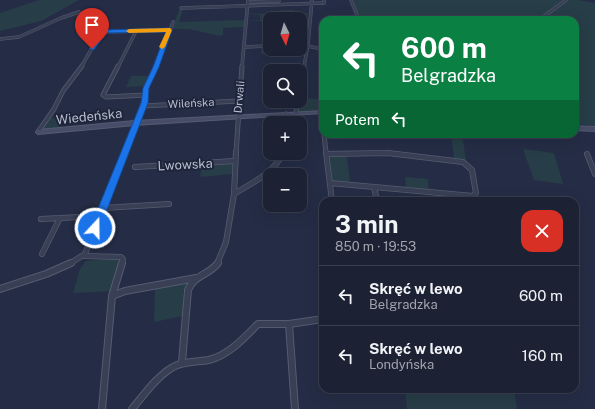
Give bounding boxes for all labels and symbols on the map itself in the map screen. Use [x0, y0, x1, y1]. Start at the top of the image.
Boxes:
pin [75, 8, 109, 49]
north arrow [263, 12, 307, 56]
street label: Drwali [232, 80, 246, 114]
street label: Wileńska [167, 96, 215, 110]
street label: Wiedeńska [55, 106, 123, 127]
street label: Lwowska [157, 156, 213, 173]
position arrow [74, 207, 116, 249]

